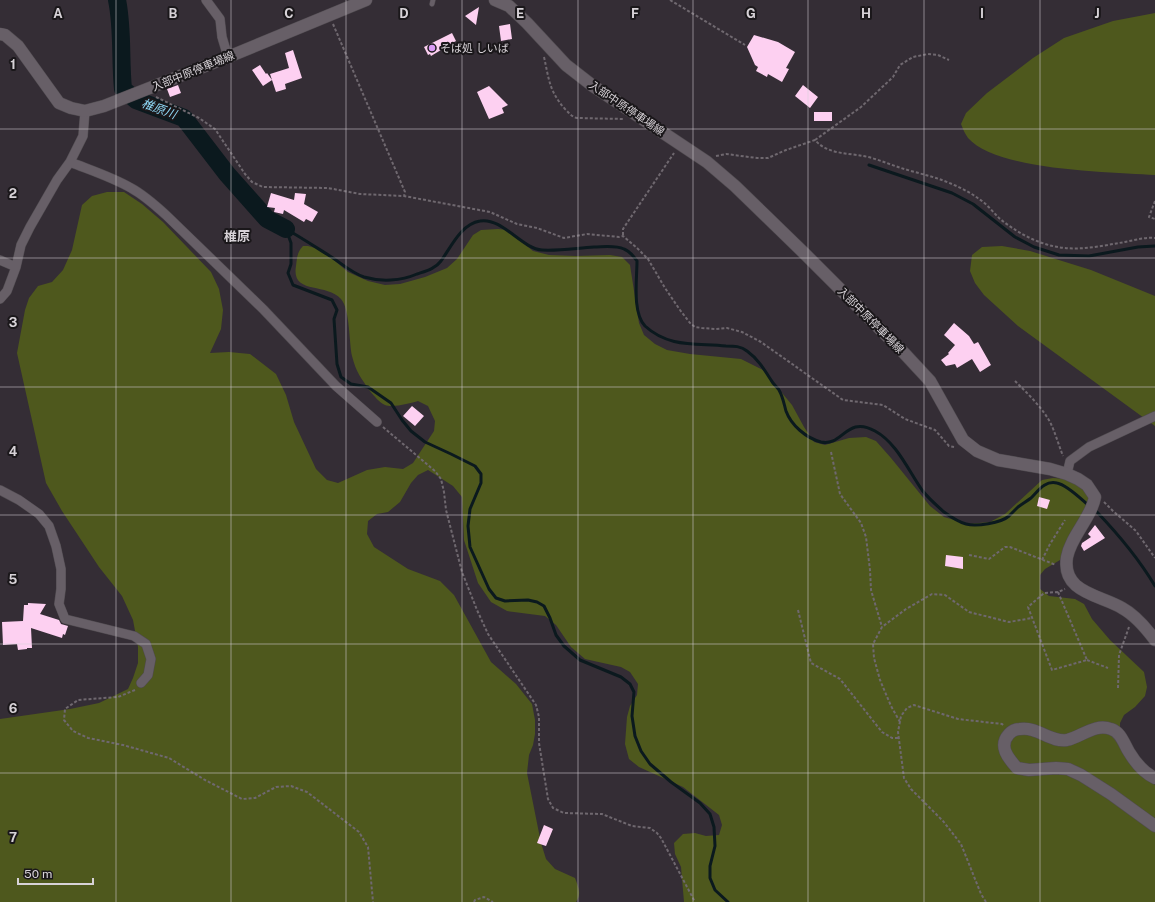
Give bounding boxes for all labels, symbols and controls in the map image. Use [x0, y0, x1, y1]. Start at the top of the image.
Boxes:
text: A [53, 6, 63, 21]
text: B [169, 6, 178, 21]
text: C [284, 6, 294, 21]
text: D [399, 6, 409, 21]
text: E [516, 6, 524, 21]
text: F [631, 6, 639, 21]
text: G [746, 6, 756, 21]
text: H [861, 6, 871, 21]
text: I [980, 6, 984, 21]
text: J [1094, 6, 1100, 21]
place label: そば処 しいば [440, 42, 509, 54]
marker: そば処 しいば [427, 43, 437, 53]
street label: 入部中原停車場線 [150, 49, 236, 93]
text: 1 [10, 57, 16, 72]
street label: 入部中原停車場線 [587, 78, 667, 138]
water label: 椎原川 [140, 96, 180, 122]
text: 2 [9, 186, 17, 201]
district label: 椎原 [224, 229, 250, 244]
street label: 入部中原停車場線 [836, 285, 906, 355]
text: 3 [9, 315, 18, 330]
text: 4 [9, 444, 18, 459]
text: 5 [9, 572, 18, 587]
text: 6 [9, 701, 18, 716]
text: 7 [9, 830, 17, 845]
scale bar [18, 860, 93, 886]
text: 50 m [24, 867, 52, 881]

